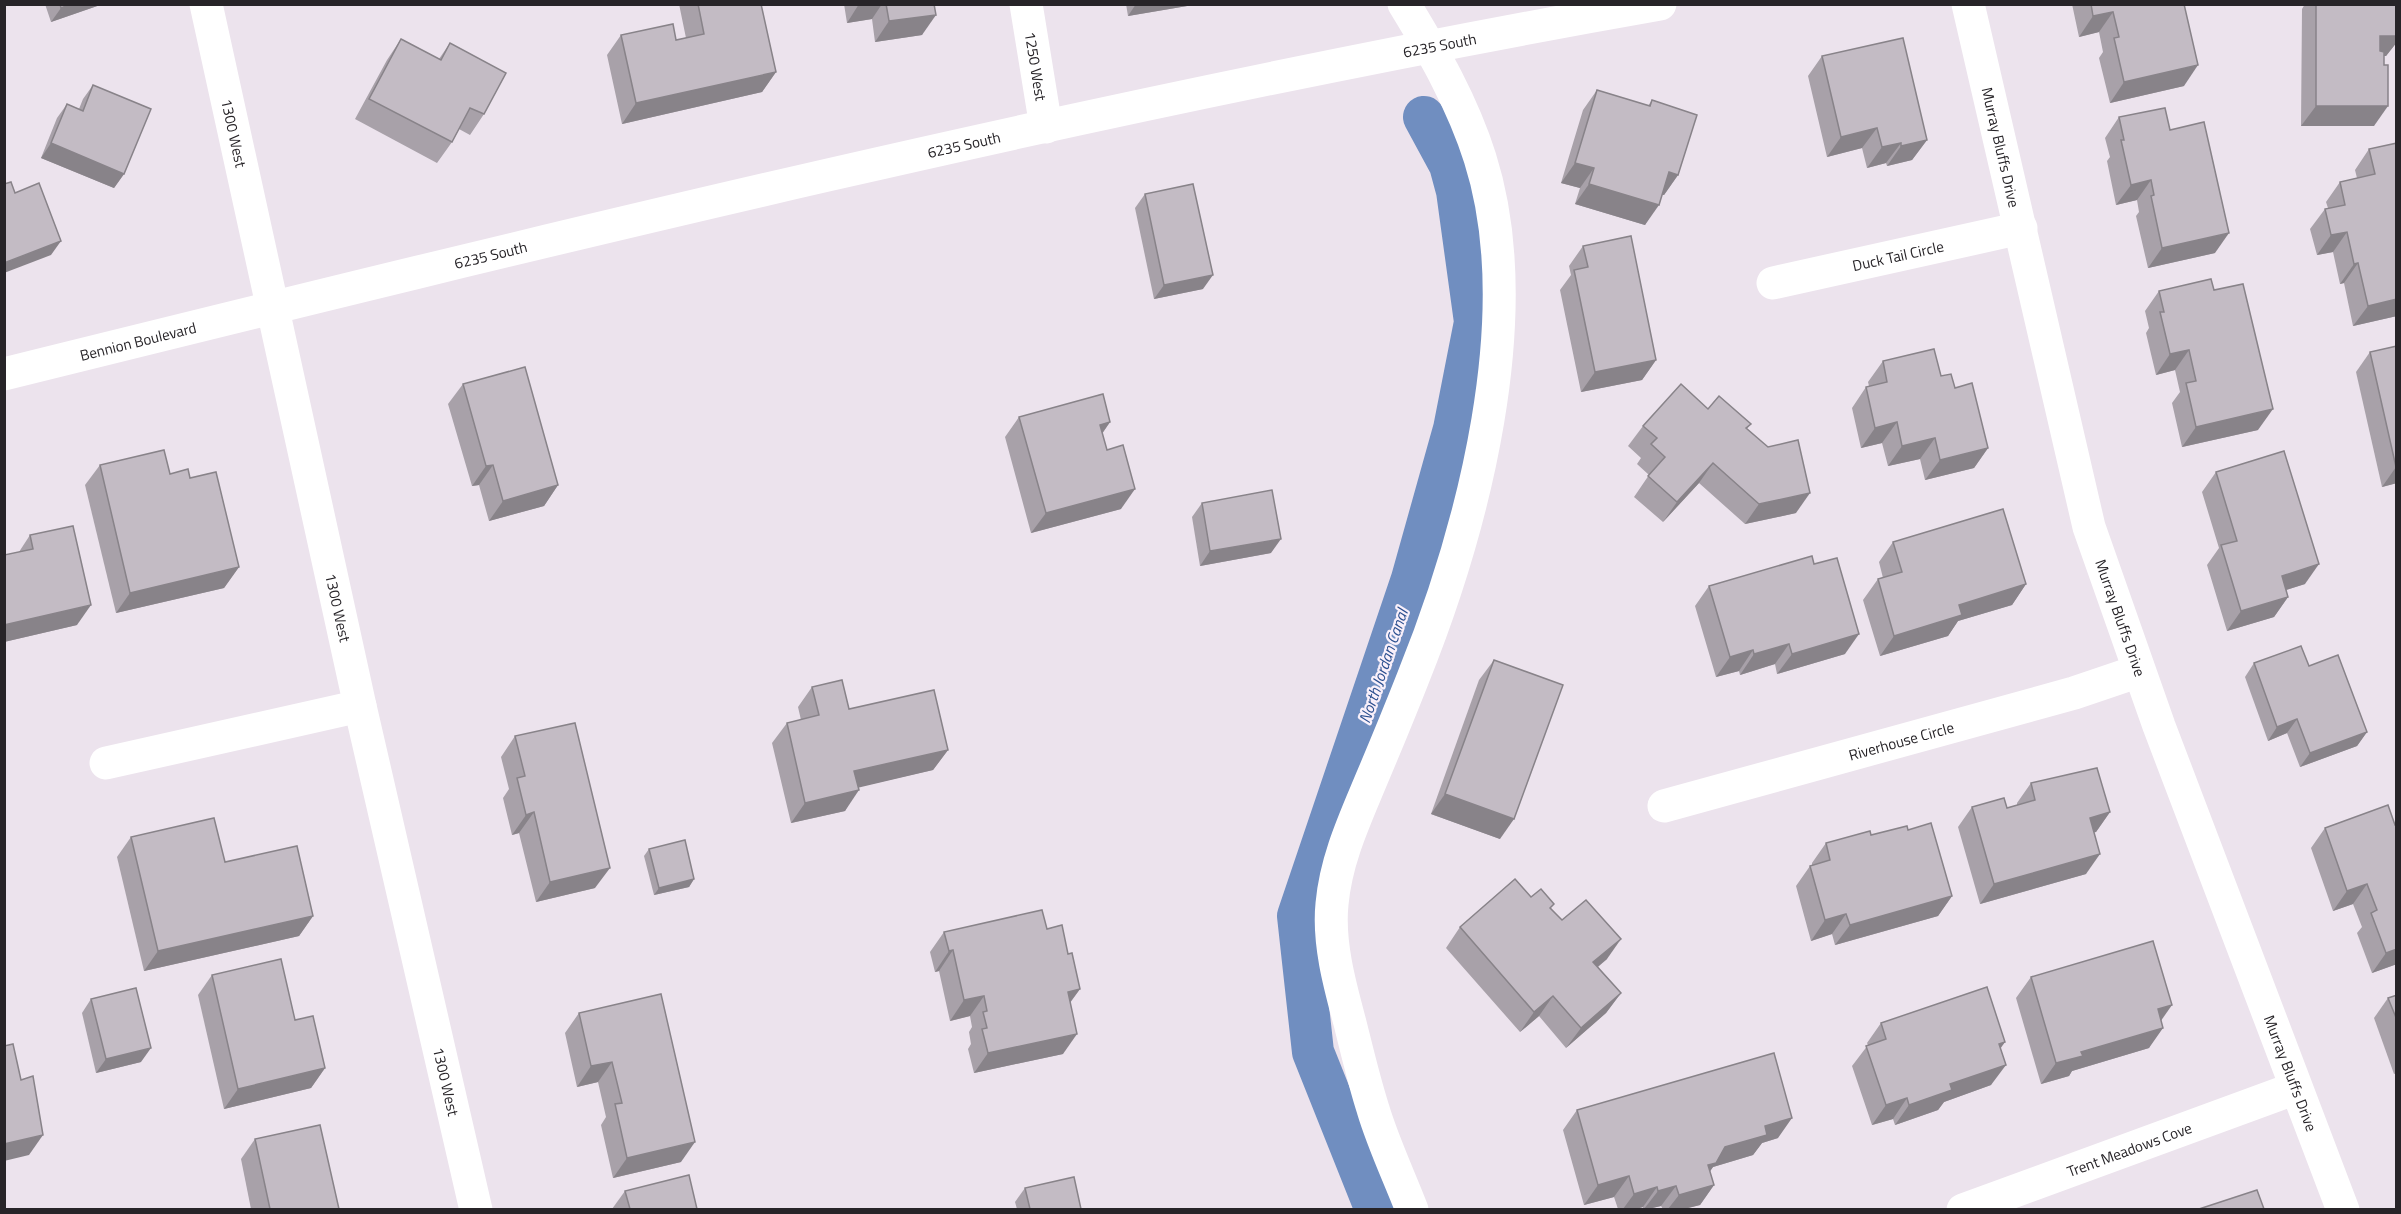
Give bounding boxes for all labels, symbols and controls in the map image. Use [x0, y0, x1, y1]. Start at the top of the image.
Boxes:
street label: 6235 South [1401, 26, 1478, 63]
street label: 1250 West [1019, 30, 1053, 103]
street label: Murray Bluffs Drive [1976, 85, 2026, 210]
street label: 1300 West [216, 96, 253, 170]
street label: 6235 South [925, 125, 1003, 164]
street label: Duck Tail Circle [1850, 234, 1946, 277]
street label: 6235 South [452, 235, 529, 274]
street label: Bennion Boulevard [77, 315, 199, 366]
street label: Murray Bluffs Drive [2090, 556, 2152, 679]
street label: 1300 West [320, 571, 357, 645]
water label: North Jordan Canal [1352, 604, 1414, 726]
street label: Riverhouse Circle [1846, 715, 1956, 766]
street label: Murray Bluffs Drive [2258, 1012, 2323, 1134]
street label: 1300 West [427, 1045, 466, 1119]
street label: Trent Meadows Cove [2064, 1116, 2195, 1183]

